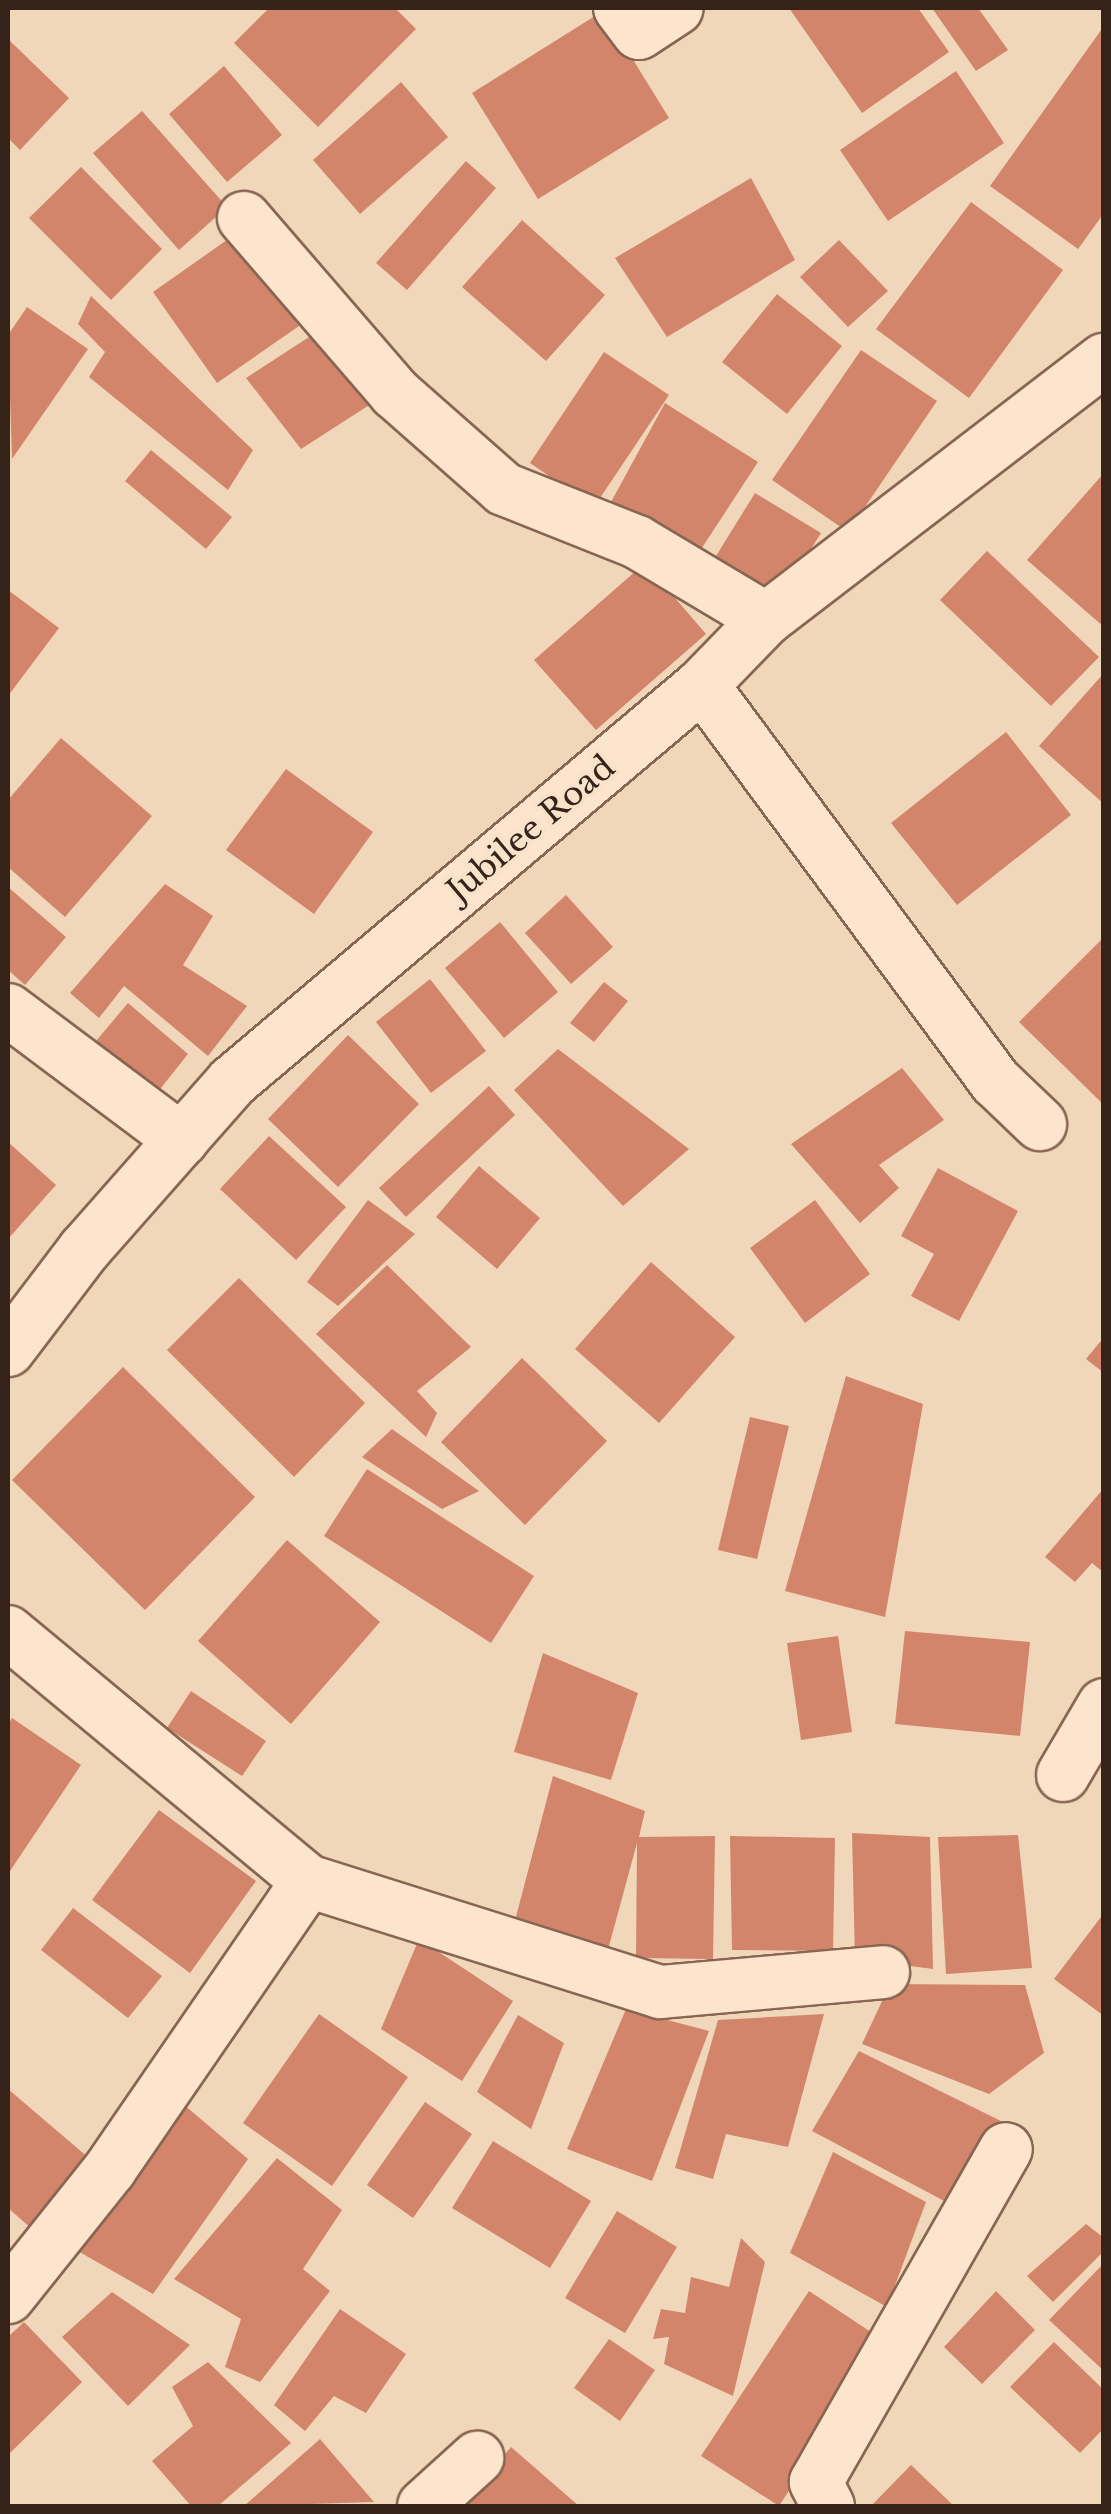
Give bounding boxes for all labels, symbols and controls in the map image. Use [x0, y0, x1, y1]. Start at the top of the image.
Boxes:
street label: Jubilee Road [440, 748, 622, 910]

